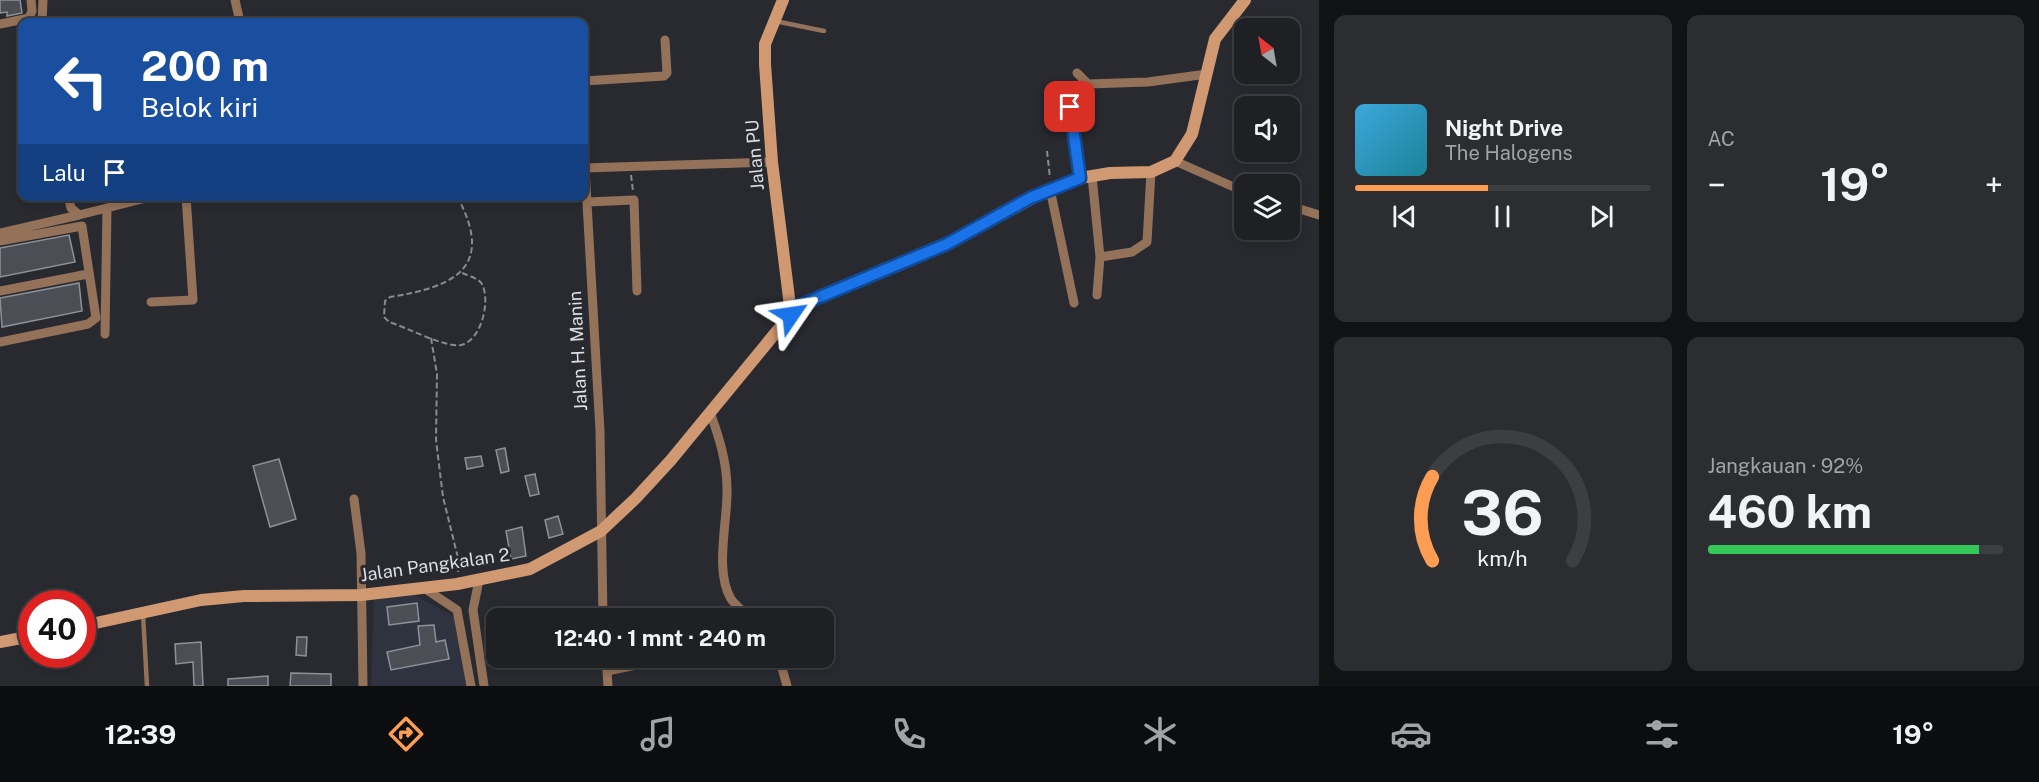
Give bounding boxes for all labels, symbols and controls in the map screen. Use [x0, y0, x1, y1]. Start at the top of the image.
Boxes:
north arrow [1234, 18, 1300, 84]
map controls [1234, 18, 1300, 240]
text: 200 m [141, 41, 269, 90]
icon: left [42, 42, 120, 120]
pin [1044, 81, 1095, 132]
icon: arrive [1053, 90, 1086, 123]
text: Belok kiri [141, 91, 258, 123]
button: sound [1234, 96, 1300, 162]
text: Night Drive [1445, 115, 1563, 141]
street label: Jalan PU [741, 119, 768, 191]
text: AC [1708, 127, 1735, 151]
text: The Halogens [1445, 141, 1573, 165]
icon: arrive [98, 156, 131, 189]
text: 19° [1820, 158, 1890, 211]
text: Lalu [42, 160, 86, 186]
text: − [1708, 166, 1726, 204]
text: + [1985, 166, 2003, 204]
button: layers [1234, 174, 1300, 240]
icon: previous [1388, 200, 1421, 233]
icon: pause [1486, 200, 1519, 233]
icon: next [1585, 200, 1618, 233]
position arrow [759, 283, 823, 347]
street label: Jalan H. Manin [564, 290, 591, 412]
text: Jangkauan · 92% [1708, 454, 1863, 478]
text: 36 [1461, 476, 1544, 549]
text: 460 km [1708, 485, 1872, 538]
street label: Jalan Pangkalan 2 [359, 544, 511, 585]
text: km/h [1478, 546, 1528, 571]
speed limit sign: 40 [18, 590, 96, 668]
text: 12:40 · 1 mnt · 240 m [554, 625, 766, 651]
icon: directions [385, 713, 427, 755]
icon: music [637, 713, 679, 755]
icon: phone [888, 713, 930, 755]
icon: climate [1139, 713, 1181, 755]
icon: car [1390, 713, 1432, 755]
icon: filters [1641, 713, 1683, 755]
text: 12:39 [105, 718, 176, 750]
text: 19° [1892, 718, 1934, 750]

